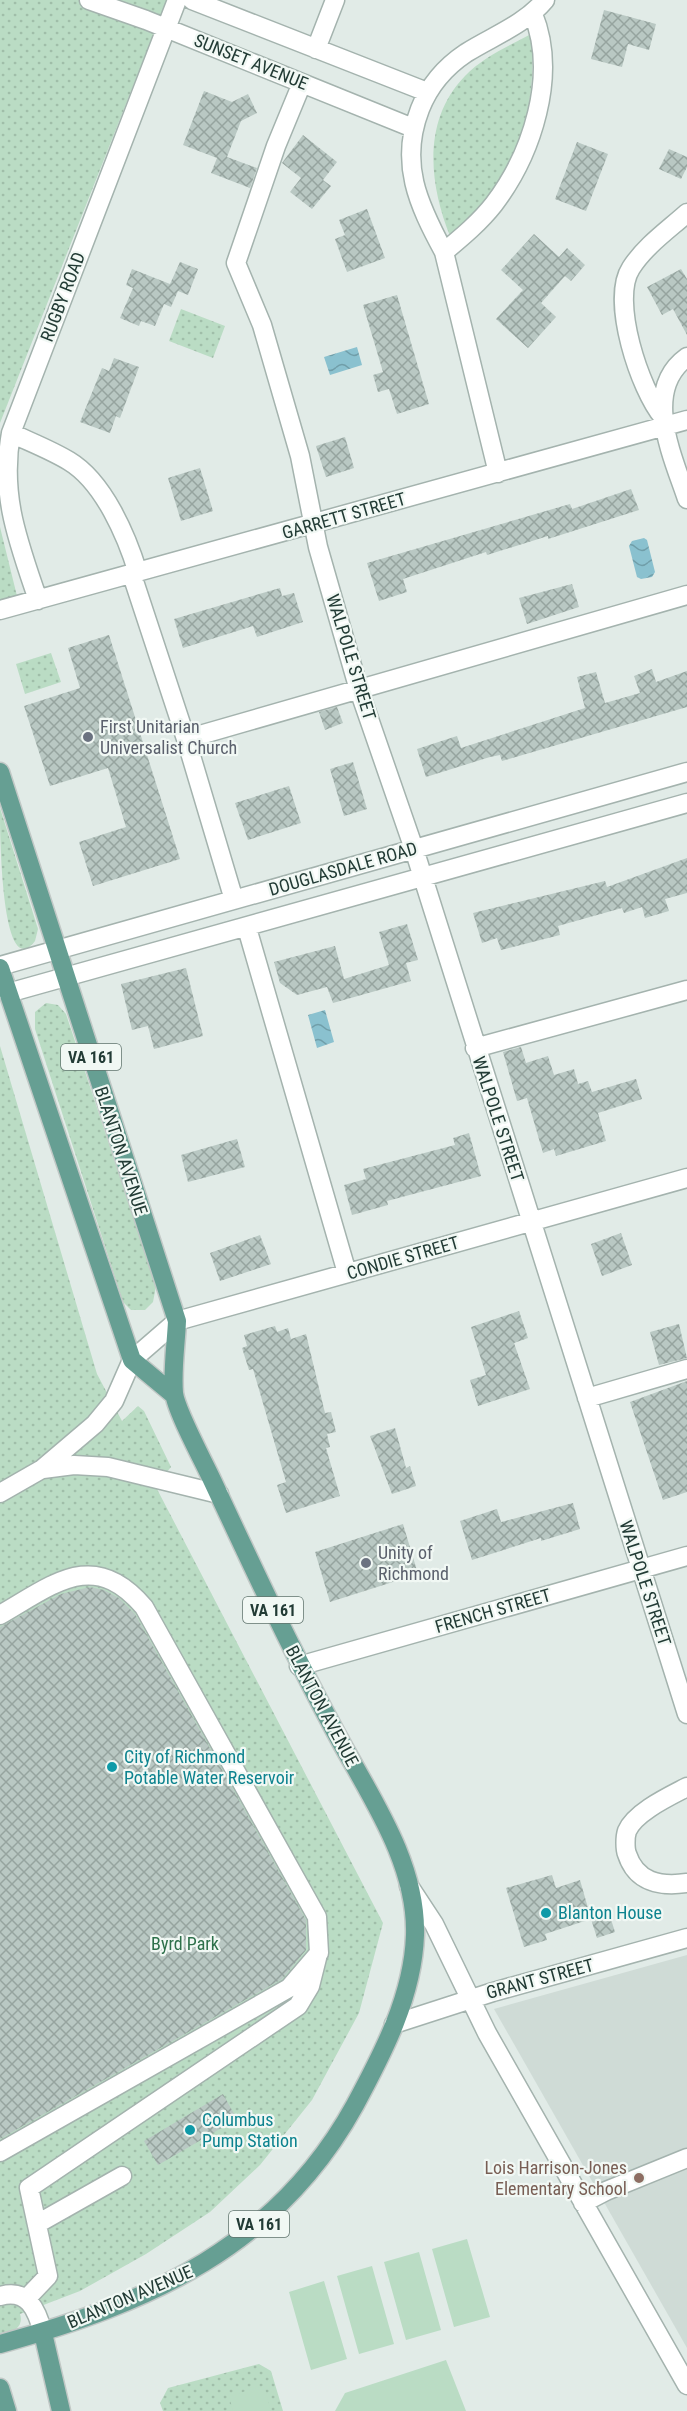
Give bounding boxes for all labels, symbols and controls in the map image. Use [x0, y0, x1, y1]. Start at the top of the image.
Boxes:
street label: SUNSET AVENUE [191, 29, 311, 94]
street label: RUGBY ROAD [36, 249, 89, 344]
street label: GARRETT STREET [280, 488, 408, 543]
street label: WALPOLE STREET [322, 591, 381, 722]
place label: First Unitarian Universalist Church [100, 716, 237, 758]
marker: First Unitarian Universalist Church [81, 730, 95, 744]
street label: DOUGLASDALE ROAD [266, 837, 419, 900]
road number: VA 161 [61, 1044, 121, 1070]
street label: WALPOLE STREET [468, 1054, 529, 1184]
street label: BLANTON AVENUE [91, 1084, 152, 1218]
street label: CONDIE STREET [344, 1231, 461, 1284]
street label: WALPOLE STREET [615, 1518, 676, 1648]
place label: Unity of Richmond [378, 1542, 449, 1584]
marker: Unity of Richmond [359, 1556, 373, 1570]
street label: FRENCH STREET [433, 1584, 553, 1637]
road number: VA 161 [243, 1597, 303, 1623]
street label: BLANTON AVENUE [282, 1642, 363, 1770]
place label: City of Richmond Potable Water Reservoir [124, 1746, 295, 1788]
marker: City of Richmond Potable Water Reservoir [105, 1760, 119, 1774]
place label: Blanton House [558, 1902, 662, 1923]
marker: Blanton House [539, 1906, 553, 1920]
park label: Byrd Park [151, 1933, 219, 1954]
street label: GRANT STREET [484, 1954, 596, 2003]
place label: Columbus Pump Station [202, 2109, 298, 2151]
marker: Columbus Pump Station [183, 2123, 197, 2137]
place label: Lois Harrison-Jones Elementary School [485, 2157, 627, 2199]
marker: Lois Harrison-Jones Elementary School [632, 2171, 646, 2185]
road number: VA 161 [229, 2211, 289, 2237]
street label: BLANTON AVENUE [64, 2261, 196, 2332]

